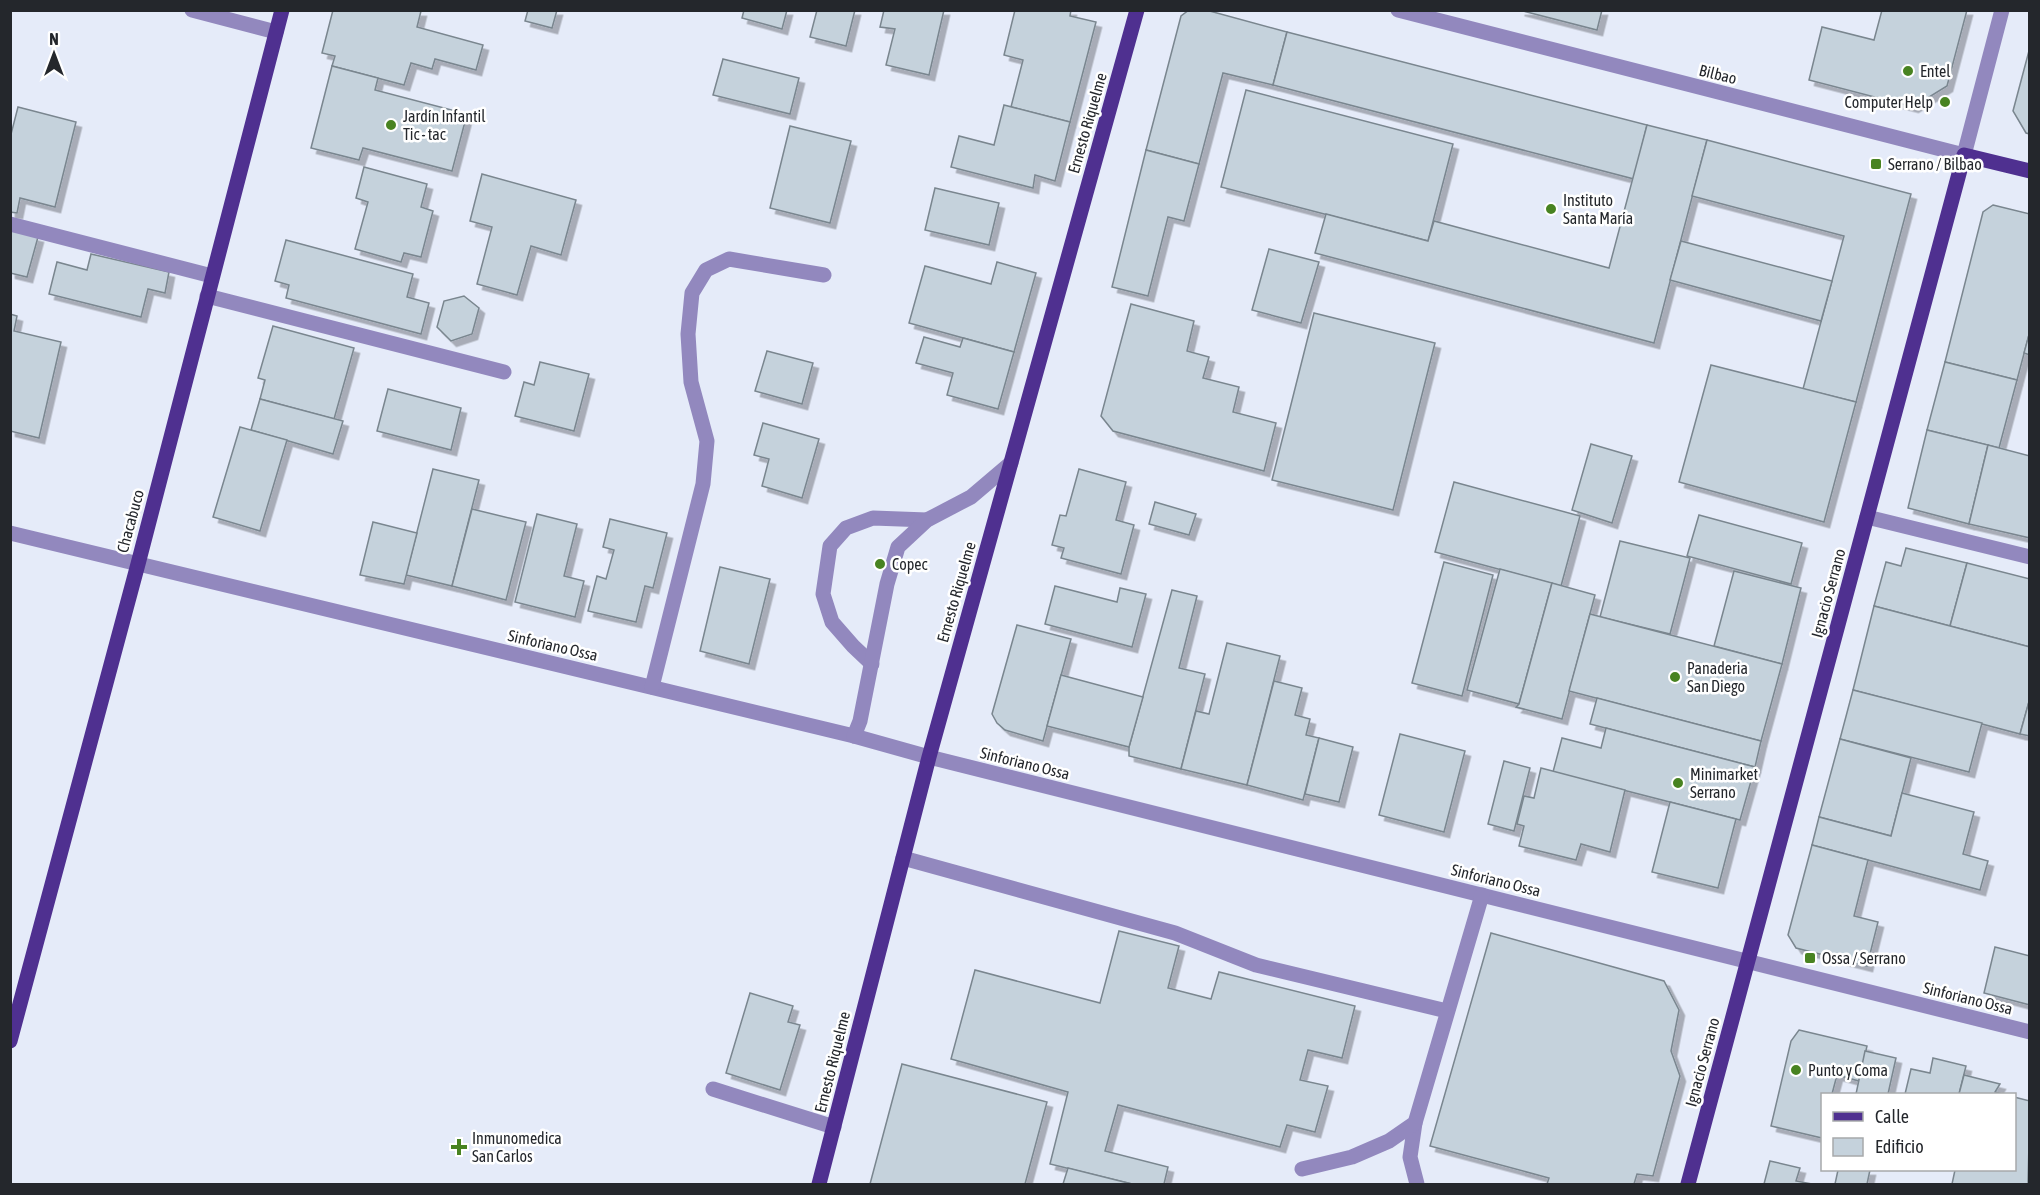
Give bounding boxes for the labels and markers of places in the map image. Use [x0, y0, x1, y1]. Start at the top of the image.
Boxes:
place label: Entel [1920, 62, 1951, 80]
marker: Entel [1901, 64, 1915, 78]
place label: Computer Help [1844, 93, 1933, 112]
marker: Computer Help [1938, 95, 1952, 109]
place label: Jardín Infantil Tic - tac [403, 107, 486, 143]
marker: Jardín Infantil Tic - tac [384, 118, 398, 132]
place label: Serrano / Bilbao [1888, 155, 1982, 173]
marker: Serrano / Bilbao [1869, 157, 1883, 171]
place label: Instituto Santa María [1563, 191, 1633, 227]
marker: Instituto Santa María [1544, 202, 1558, 216]
place label: Copec [892, 555, 927, 574]
marker: Copec [873, 557, 887, 571]
place label: Panaderia San Diego [1687, 659, 1748, 696]
marker: Panaderia San Diego [1668, 670, 1682, 684]
place label: Minimarket Serrano [1690, 765, 1759, 801]
marker: Minimarket Serrano [1671, 776, 1685, 790]
place label: Ossa / Serrano [1822, 949, 1906, 967]
marker: Ossa / Serrano [1803, 951, 1817, 965]
place label: Punto y Coma [1808, 1061, 1888, 1080]
marker: Punto y Coma [1789, 1063, 1803, 1077]
place label: Inmunomedica San Carlos [472, 1129, 562, 1165]
marker: Inmunomedica San Carlos [450, 1138, 468, 1156]

